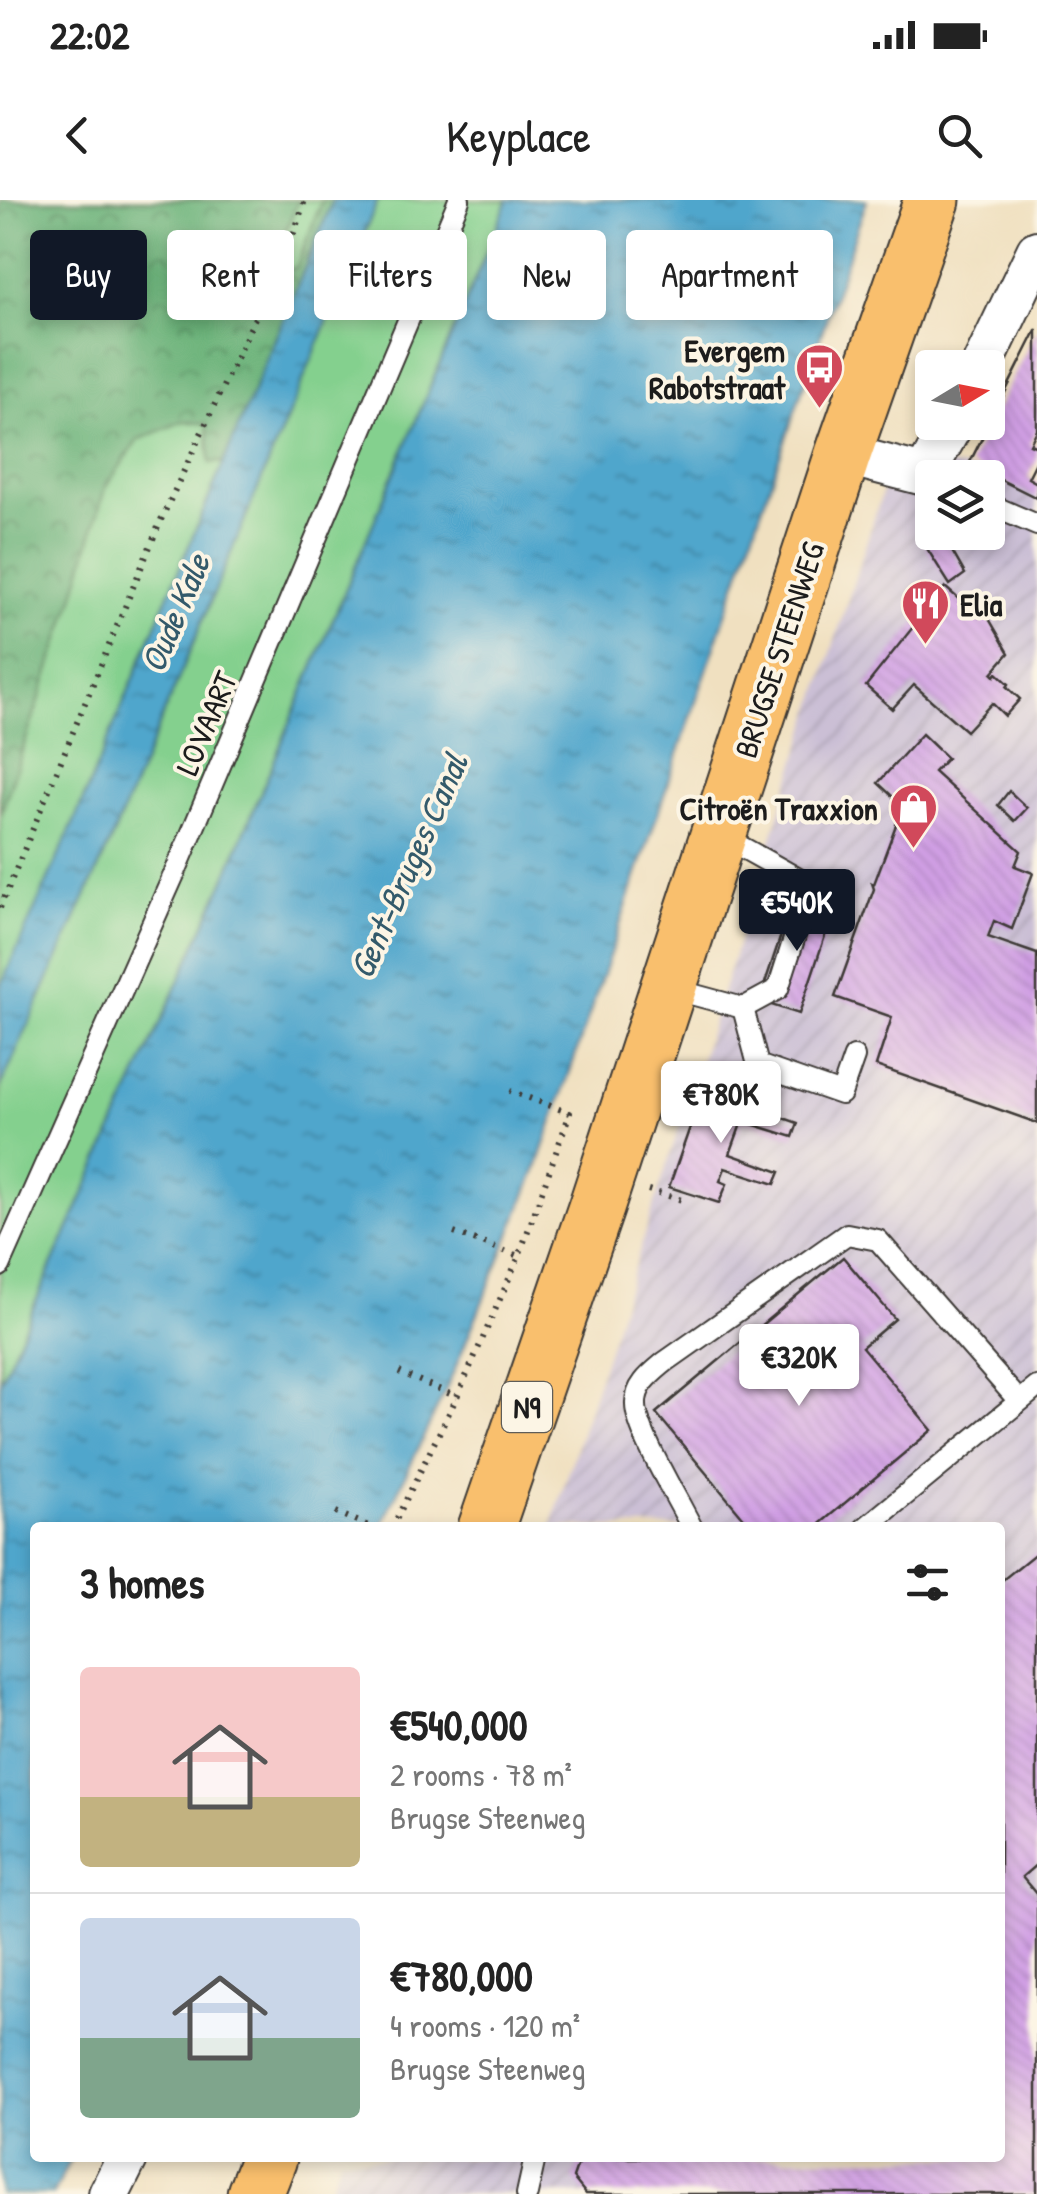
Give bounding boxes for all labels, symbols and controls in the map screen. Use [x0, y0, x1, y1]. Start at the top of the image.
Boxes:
text: 22:02 [50, 9, 129, 61]
text: Keyplace [446, 105, 591, 166]
icon: back [50, 108, 105, 163]
icon: search [932, 108, 987, 163]
chip: Buy [30, 230, 147, 320]
chip: Rent [167, 230, 294, 320]
chip: Filters [314, 230, 467, 320]
chip: New [487, 230, 606, 320]
chip: Apartment [626, 230, 833, 320]
place label: Evergem Rabotstraat [649, 329, 786, 409]
bus stop icon: Evergem Rabotstraat [794, 342, 846, 410]
north arrow [915, 350, 1005, 440]
map controls [915, 350, 1005, 550]
button: layers [915, 460, 1005, 550]
street label: BRUGSE STEENWEG [724, 536, 834, 763]
water label: Oude Kale [129, 545, 222, 679]
restaurant icon: Elia [899, 578, 951, 646]
place label: Elia [960, 583, 1003, 626]
street label: LOVAART [165, 664, 247, 781]
water label: Gent-Bruges Canal [338, 745, 479, 986]
shop icon: Citroën Traxxion [887, 782, 939, 850]
place label: Citroën Traxxion [679, 787, 878, 830]
pin: €540K [727, 869, 867, 954]
text: €540K [761, 880, 833, 923]
pin: €780K [651, 1061, 791, 1146]
text: €780K [683, 1072, 759, 1115]
pin: €320K [729, 1324, 869, 1409]
text: €320K [761, 1335, 837, 1378]
road number: N9 [502, 1382, 552, 1432]
text: 3 homes [80, 1554, 205, 1611]
icon: filters [900, 1555, 955, 1610]
text: €540,000 [390, 1696, 527, 1753]
icon: home [160, 1707, 280, 1827]
text: 2 rooms · 78 m² [390, 1753, 572, 1796]
text: Brugse Steenweg [390, 1796, 585, 1839]
text: €780,000 [390, 1947, 533, 2004]
icon: home [160, 1958, 280, 2078]
text: 4 rooms · 120 m² [390, 2004, 580, 2047]
text: Brugse Steenweg [390, 2047, 585, 2090]

